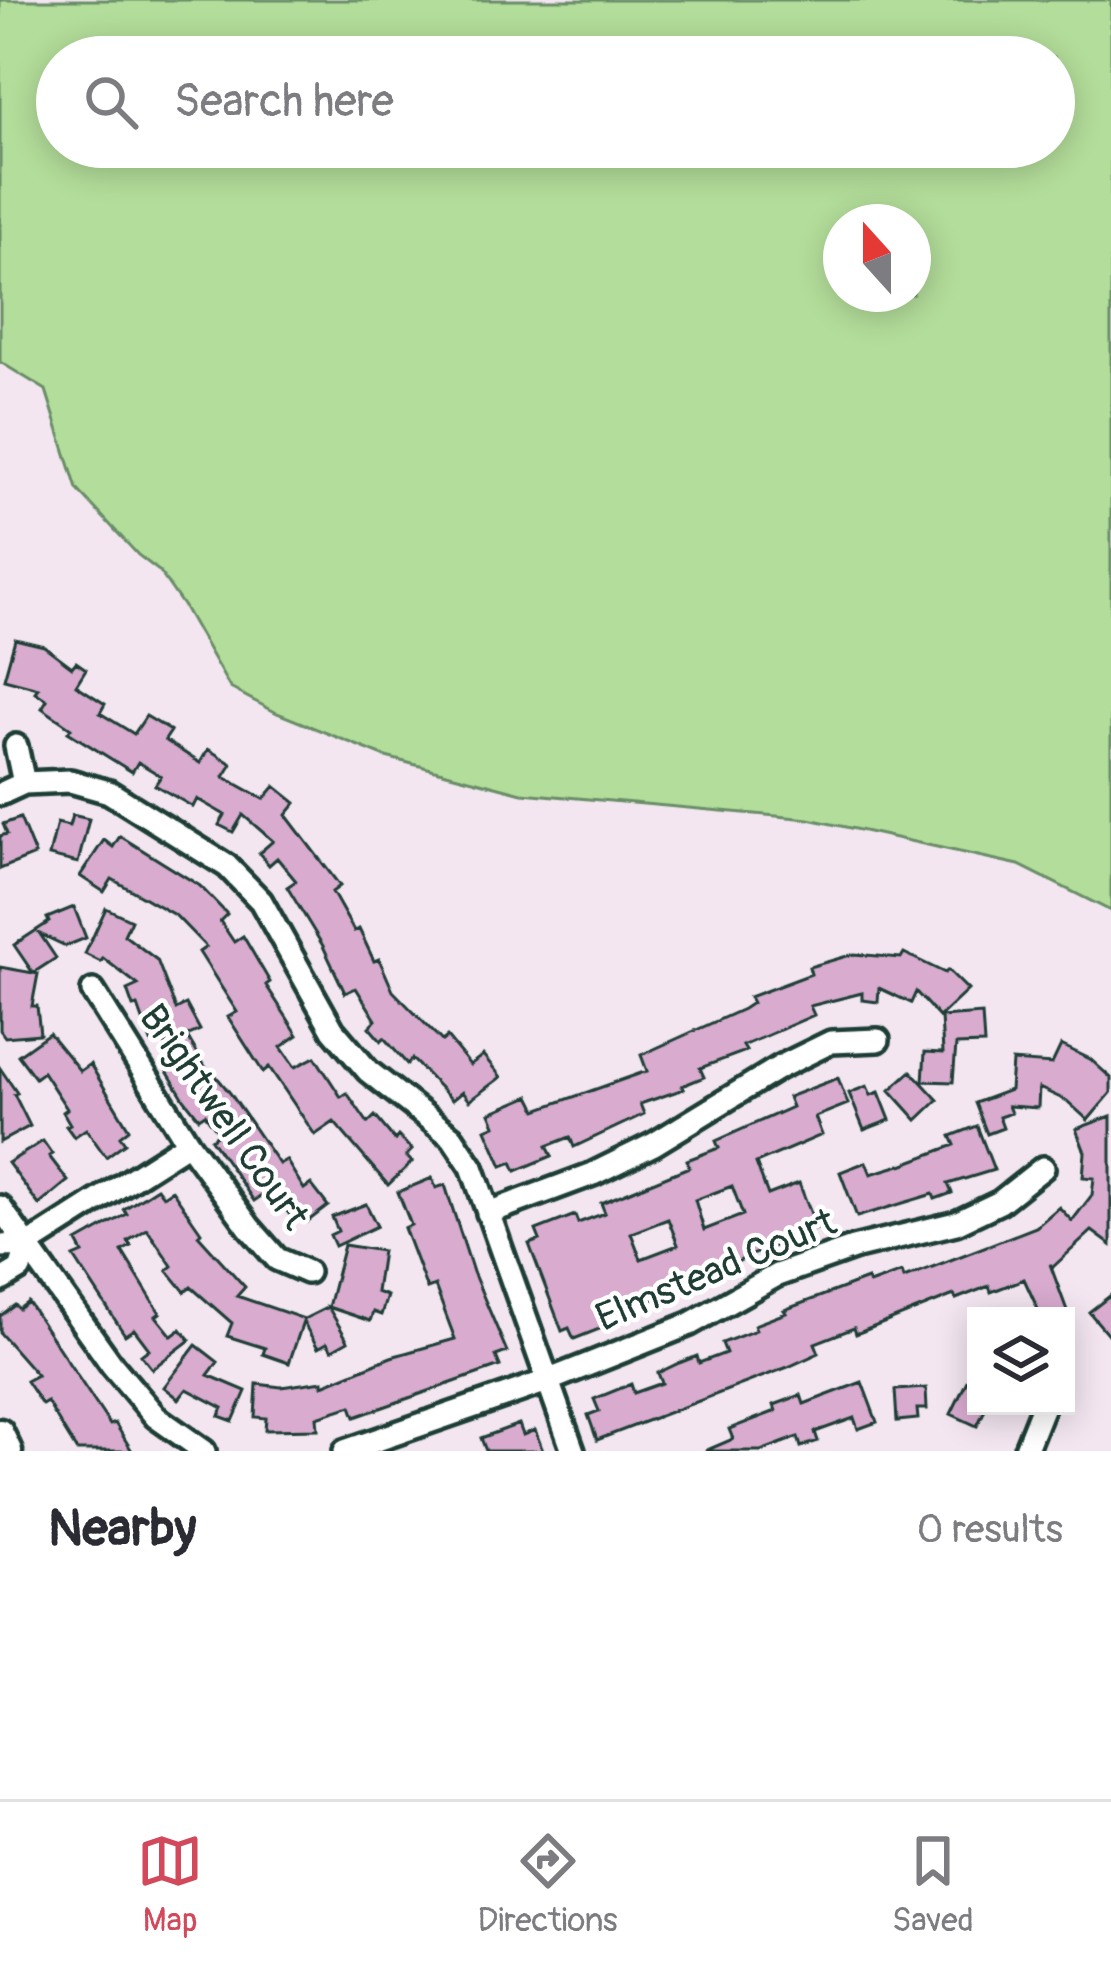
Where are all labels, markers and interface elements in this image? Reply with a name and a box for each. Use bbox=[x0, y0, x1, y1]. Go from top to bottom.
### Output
search box bbox=[36, 36, 1075, 168]
icon: search bbox=[78, 69, 144, 135]
text: Search here bbox=[174, 74, 394, 130]
north arrow bbox=[823, 204, 931, 312]
street label: Brightwell Court bbox=[128, 995, 320, 1239]
street label: Elmstead Court bbox=[589, 1197, 844, 1343]
map controls bbox=[967, 1307, 1075, 1415]
button: layers bbox=[967, 1307, 1075, 1415]
text: Nearby bbox=[48, 1497, 196, 1561]
text: 0 results bbox=[917, 1505, 1063, 1554]
tab: Map bbox=[137, 1828, 203, 1941]
tab: Directions bbox=[478, 1828, 618, 1941]
tab: Saved bbox=[892, 1828, 974, 1941]

